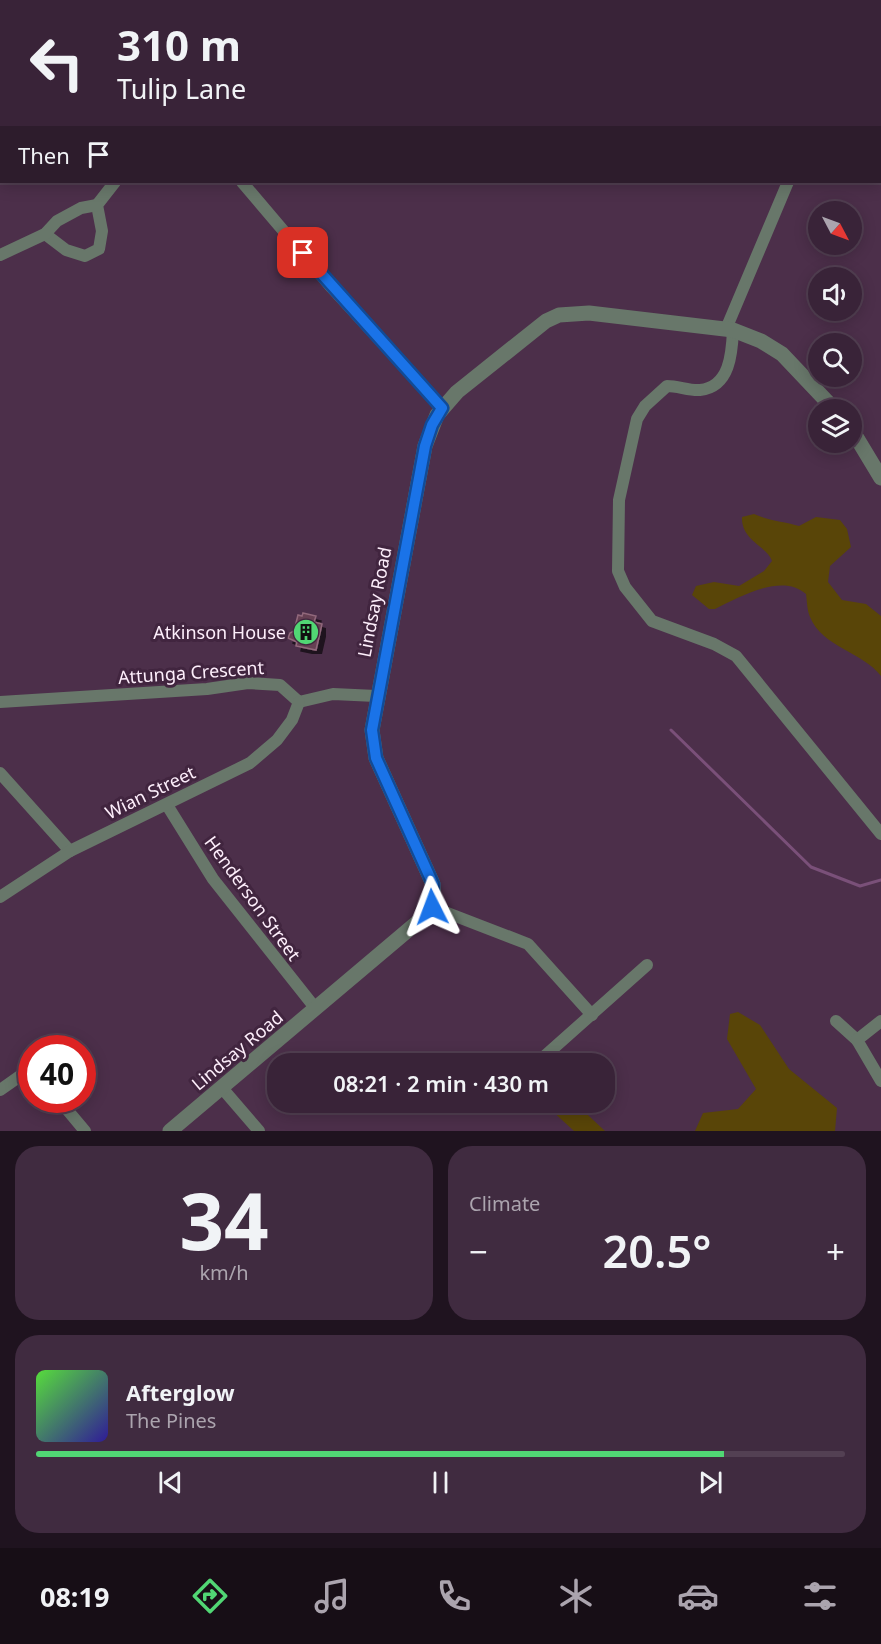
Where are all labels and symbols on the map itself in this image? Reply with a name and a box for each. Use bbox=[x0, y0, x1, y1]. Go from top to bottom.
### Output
north arrow bbox=[808, 201, 862, 255]
pin bbox=[277, 227, 328, 278]
street label: Lindsay Road bbox=[352, 545, 396, 659]
building icon: Atkinson House bbox=[291, 617, 321, 647]
place label: Atkinson House bbox=[153, 620, 286, 644]
street label: Attunga Crescent bbox=[117, 655, 265, 689]
street label: Wian Street bbox=[101, 760, 200, 824]
street label: Henderson Street bbox=[200, 831, 307, 966]
position arrow bbox=[400, 875, 464, 939]
street label: Lindsay Road bbox=[186, 1005, 288, 1095]
speed limit sign: 40 bbox=[18, 1035, 96, 1113]

